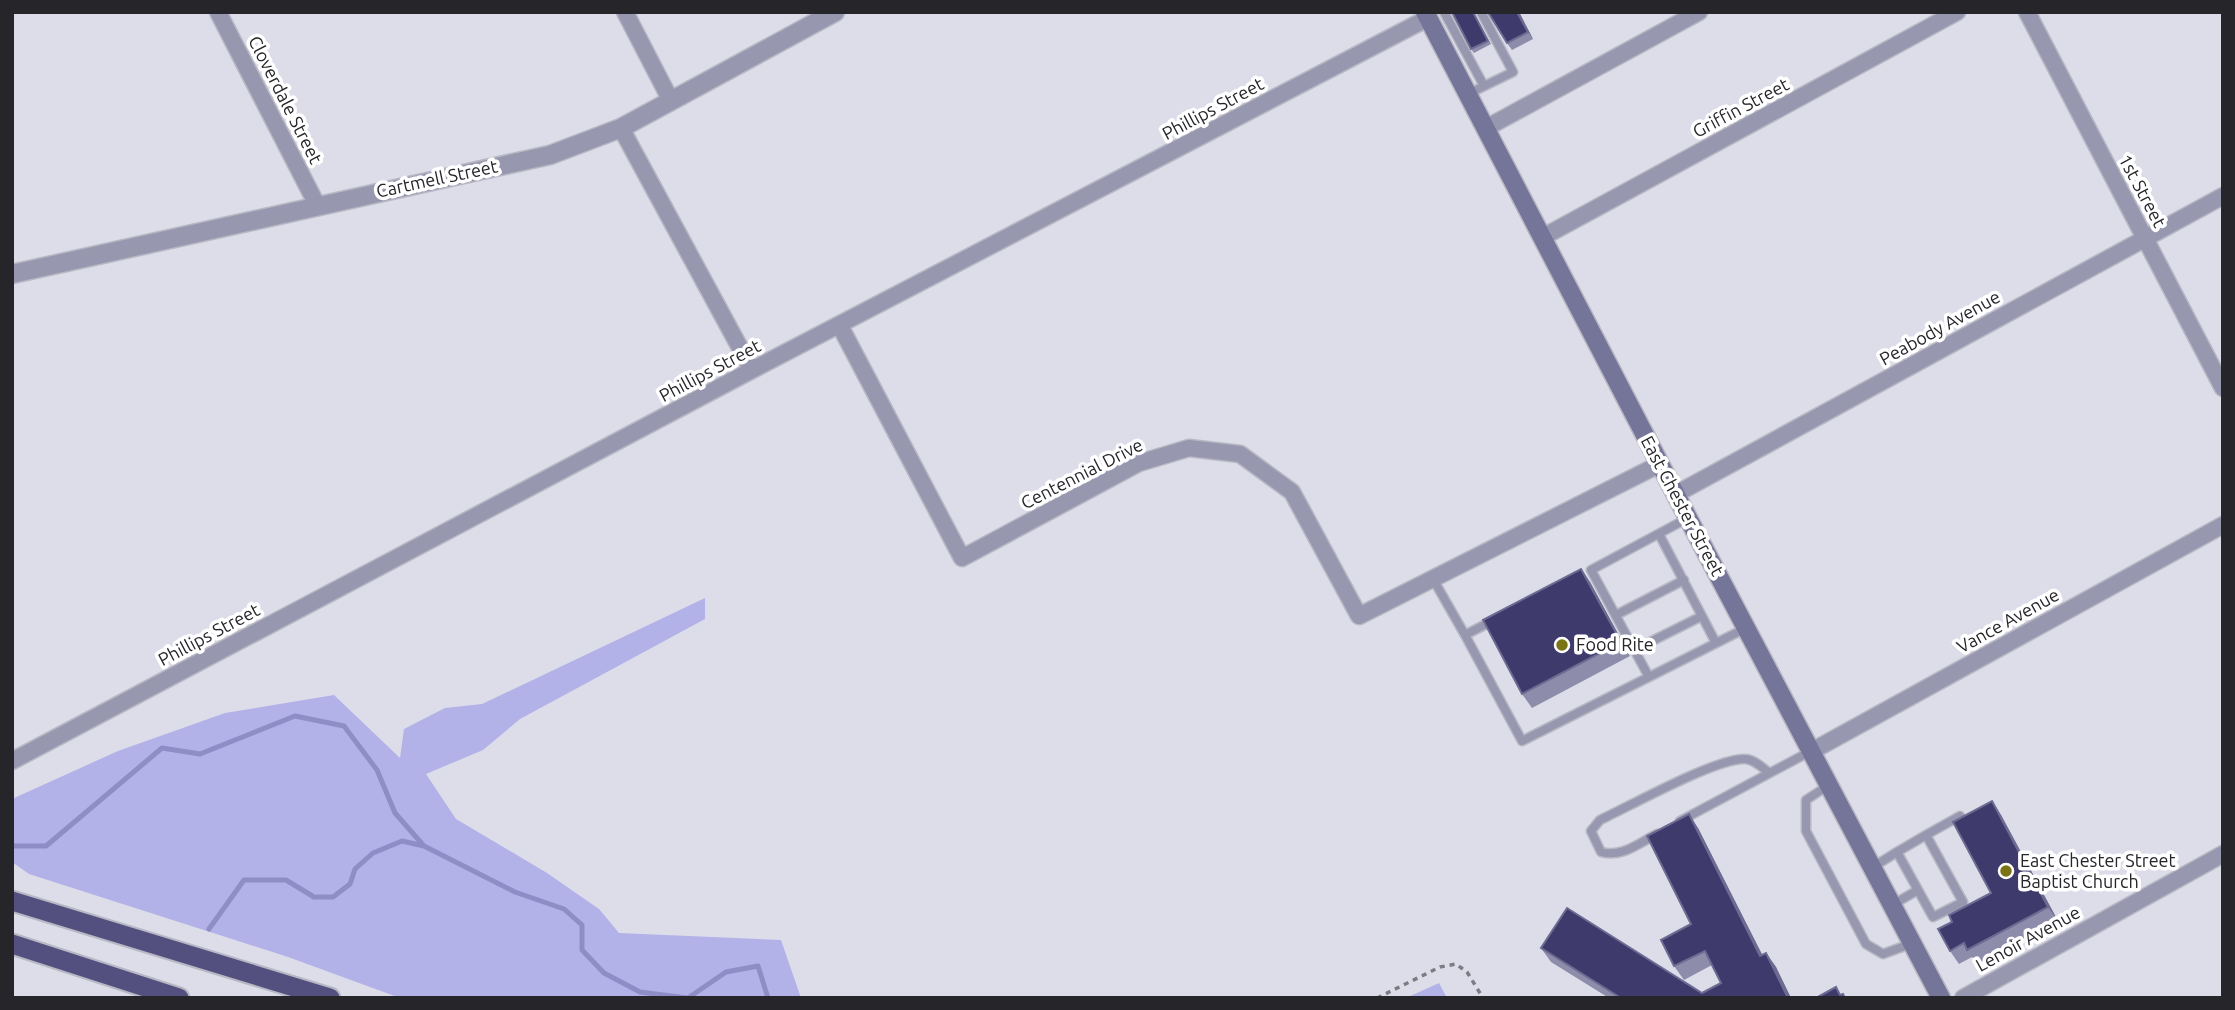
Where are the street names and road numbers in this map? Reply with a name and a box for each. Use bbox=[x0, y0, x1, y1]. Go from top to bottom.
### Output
street label: Cloverdale Street bbox=[245, 32, 327, 167]
street label: Phillips Street bbox=[1158, 73, 1267, 143]
street label: Griffin Street bbox=[1689, 73, 1792, 141]
street label: 1st Street bbox=[2115, 151, 2170, 230]
street label: Cartmell Street bbox=[374, 155, 499, 201]
street label: Peabody Avenue bbox=[1876, 286, 2003, 369]
street label: Phillips Street bbox=[655, 335, 764, 405]
street label: East Chester Street bbox=[1638, 432, 1728, 579]
street label: Centennial Drive bbox=[1017, 434, 1146, 512]
street label: Vance Avenue bbox=[1953, 584, 2062, 656]
street label: Phillips Street bbox=[154, 599, 263, 669]
street label: Lenoir Avenue bbox=[1972, 901, 2083, 975]

